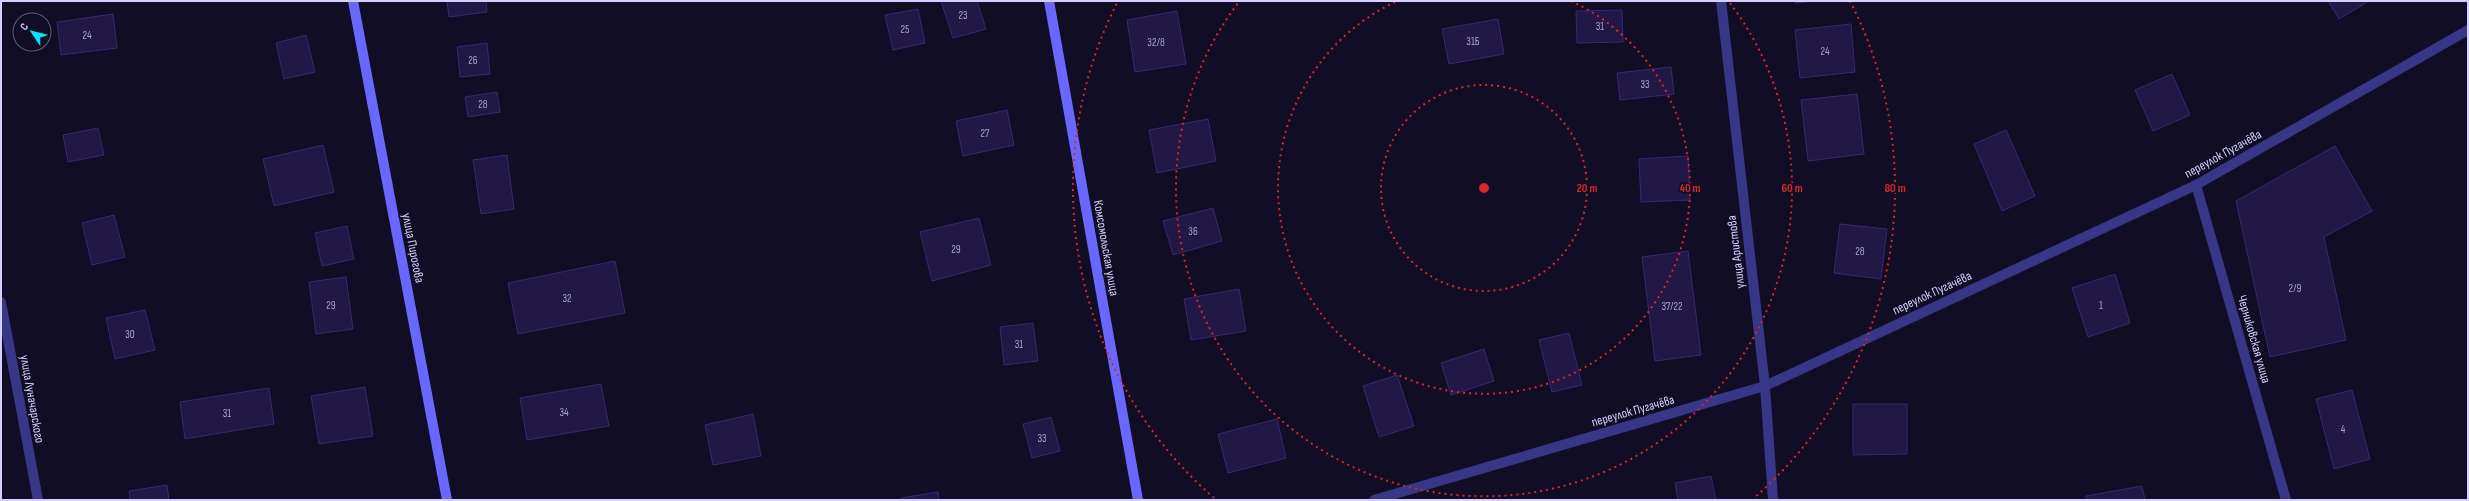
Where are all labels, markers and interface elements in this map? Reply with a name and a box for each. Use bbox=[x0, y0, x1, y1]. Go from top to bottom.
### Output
house number: 23 bbox=[958, 9, 968, 22]
north arrow bbox=[12, 12, 52, 52]
text: С bbox=[17, 20, 31, 33]
house number: 31 bbox=[1596, 20, 1604, 33]
house number: 25 bbox=[901, 23, 909, 36]
house number: 24 bbox=[82, 29, 92, 42]
house number: 31Б bbox=[1466, 35, 1480, 48]
house number: 32/8 bbox=[1147, 36, 1165, 49]
house number: 24 bbox=[1820, 45, 1830, 58]
house number: 26 bbox=[468, 54, 478, 67]
house number: 33 bbox=[1640, 78, 1650, 91]
house number: 28 bbox=[478, 98, 488, 111]
street label: переулок Пугачёва bbox=[2182, 126, 2264, 182]
house number: 27 bbox=[981, 127, 990, 140]
centre of rings bbox=[1477, 181, 1491, 195]
text: 20 m bbox=[1577, 181, 1597, 196]
text: 40 m bbox=[1679, 181, 1701, 196]
text: 60 m bbox=[1781, 181, 1803, 196]
text: 80 m bbox=[1884, 181, 1906, 196]
street label: Комсомольская улица bbox=[1090, 199, 1122, 297]
street label: улица Пирогова bbox=[398, 212, 428, 284]
street label: улица Аристова bbox=[1724, 215, 1748, 289]
house number: 36 bbox=[1188, 225, 1198, 238]
house number: 29 bbox=[951, 243, 961, 256]
house number: 28 bbox=[1855, 245, 1865, 258]
street label: переулок Пугачёва bbox=[1890, 268, 1974, 318]
house number: 2/9 bbox=[2289, 282, 2302, 295]
house number: 32 bbox=[562, 292, 572, 305]
street label: Черниковская улица bbox=[2234, 293, 2274, 385]
house number: 29 bbox=[326, 299, 336, 312]
house number: 1 bbox=[2099, 299, 2103, 312]
house number: 37/22 bbox=[1661, 300, 1683, 313]
house number: 30 bbox=[125, 328, 135, 341]
house number: 31 bbox=[1015, 338, 1023, 351]
street label: улица Луначарского bbox=[16, 354, 48, 444]
street label: переулок Пугачёва bbox=[1590, 392, 1676, 430]
house number: 34 bbox=[559, 406, 569, 419]
house number: 31 bbox=[223, 407, 231, 420]
house number: 4 bbox=[2341, 423, 2346, 436]
house number: 33 bbox=[1037, 432, 1047, 445]

